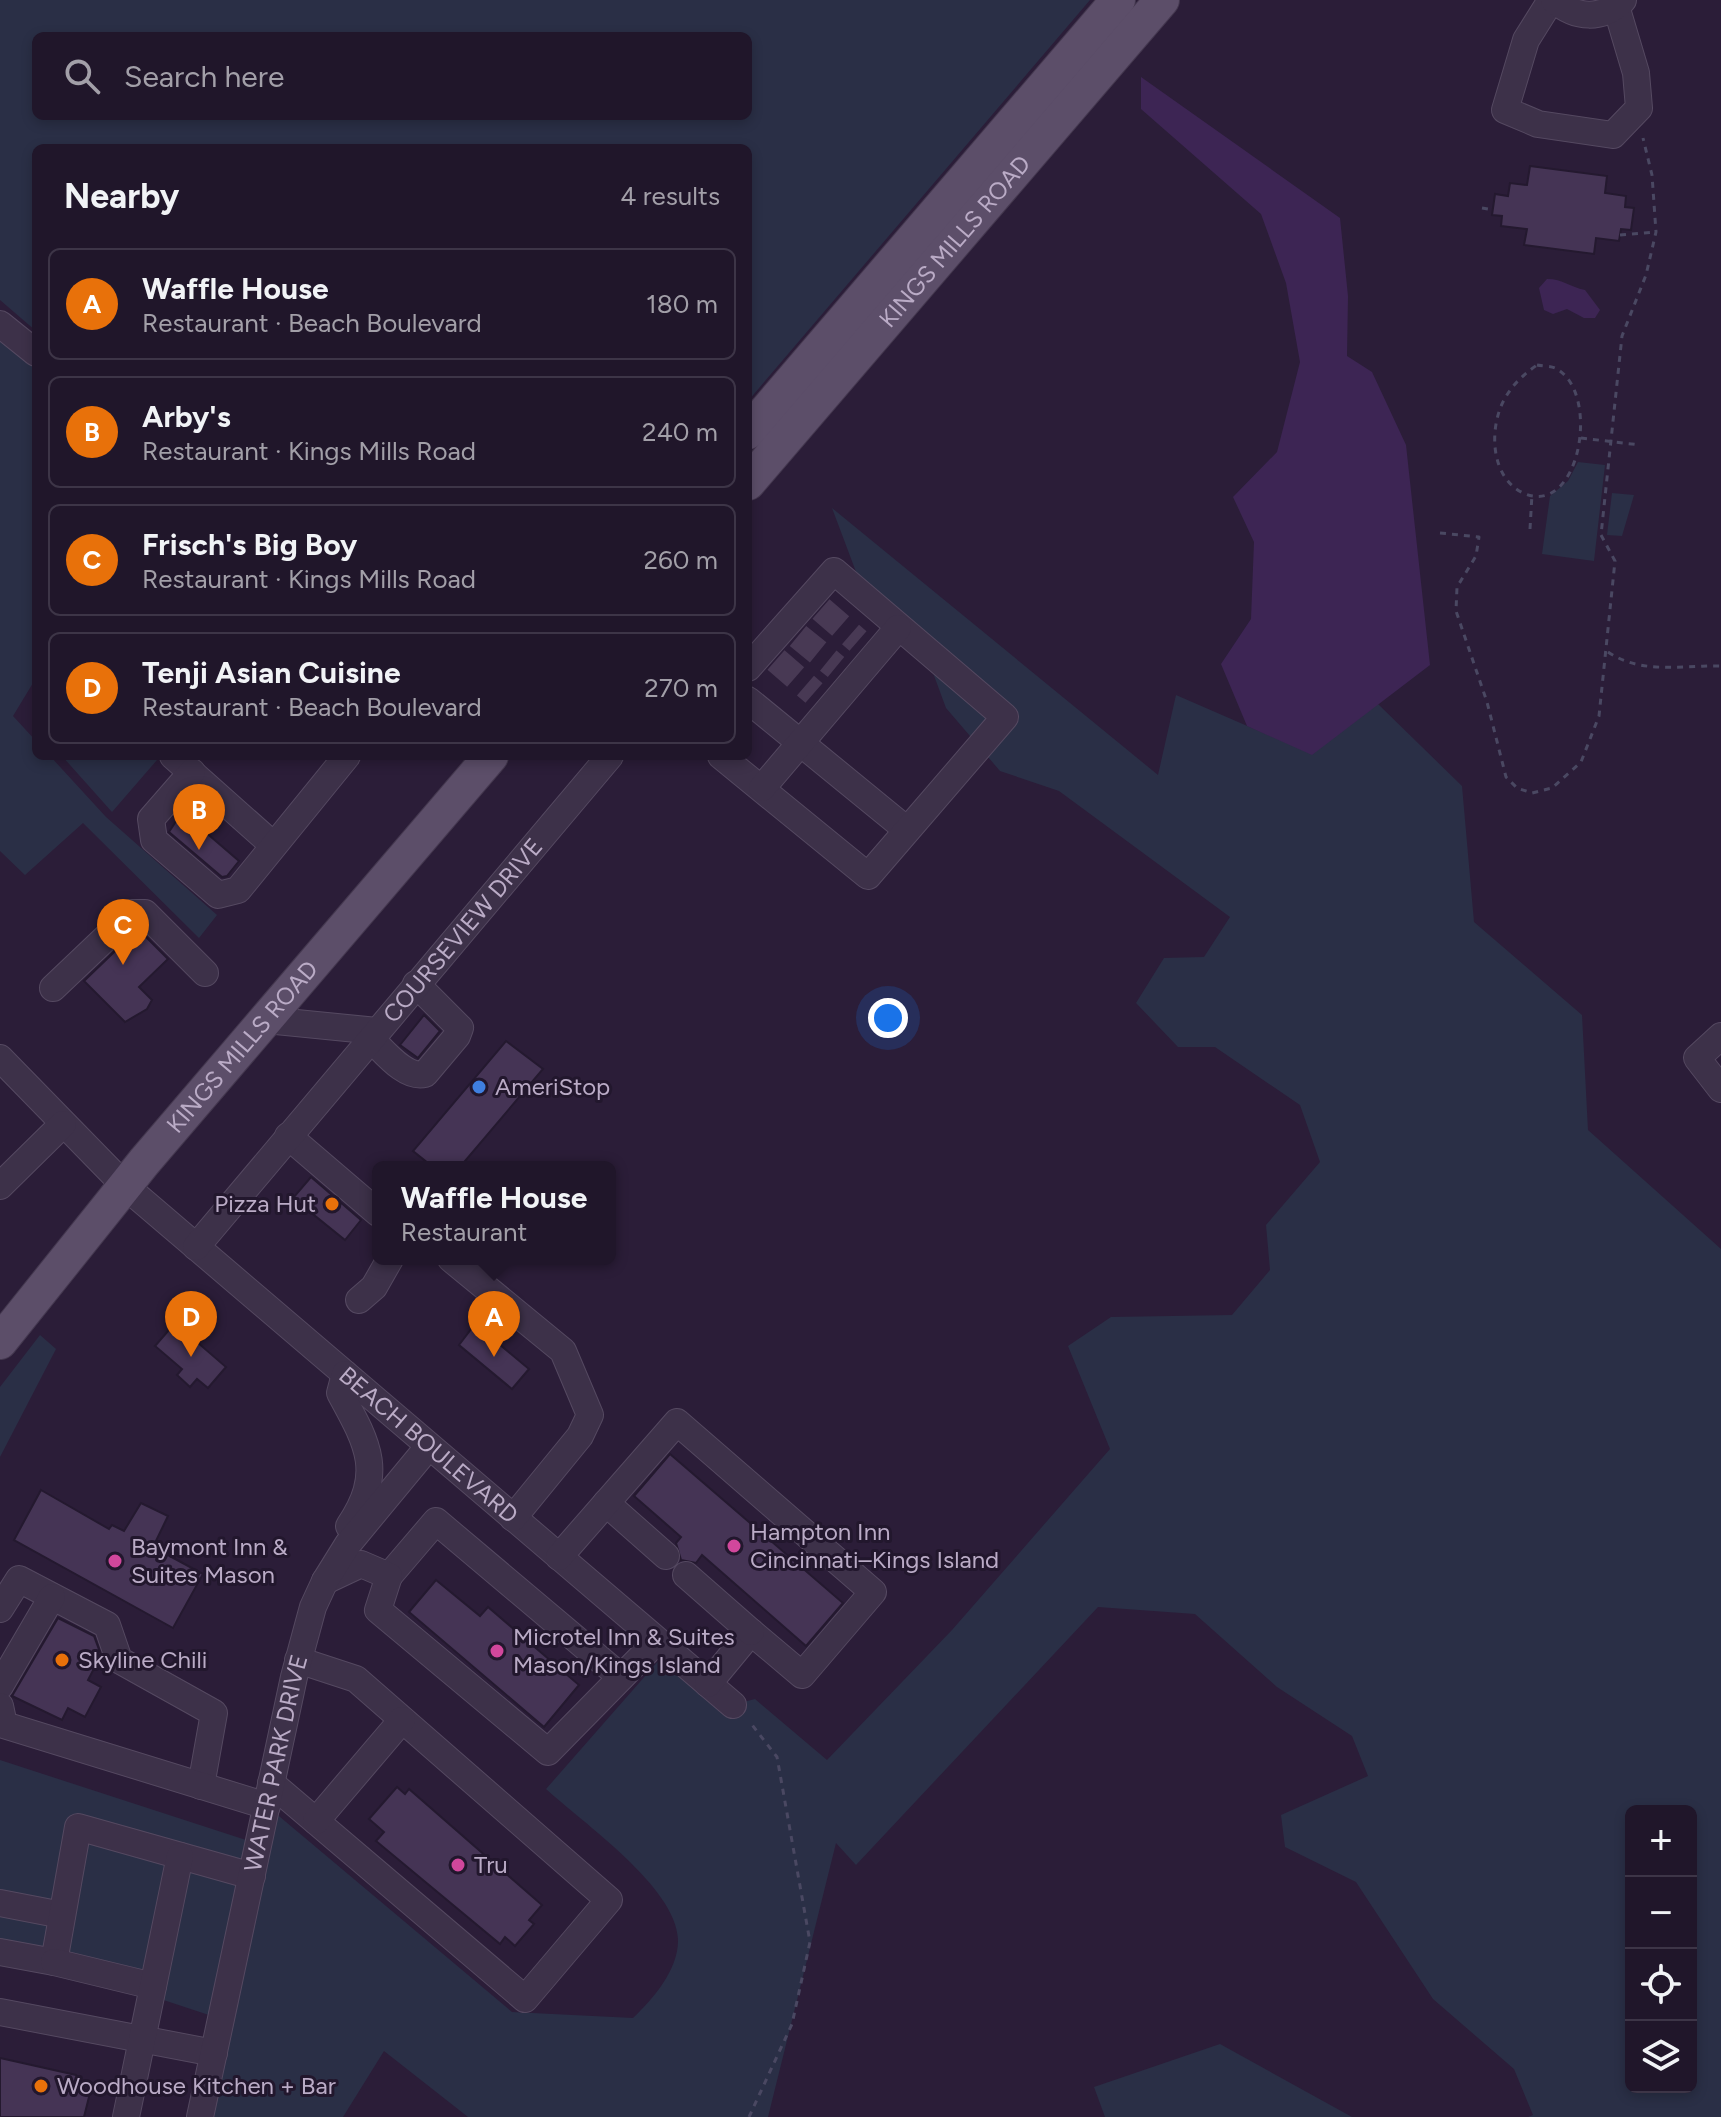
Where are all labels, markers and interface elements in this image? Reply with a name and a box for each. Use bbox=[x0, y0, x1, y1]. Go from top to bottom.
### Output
search box bbox=[32, 32, 752, 120]
icon: search bbox=[60, 54, 104, 98]
text: Search here bbox=[124, 58, 284, 95]
street label: KINGS MILLS ROAD bbox=[873, 149, 1036, 333]
text: Nearby bbox=[64, 176, 179, 217]
text: 4 results bbox=[620, 180, 720, 212]
text: Waffle House bbox=[142, 270, 329, 307]
text: A bbox=[83, 288, 101, 320]
text: 180 m bbox=[646, 288, 718, 320]
text: Restaurant · Beach Boulevard bbox=[142, 307, 482, 339]
text: Arby's bbox=[142, 398, 231, 435]
text: B bbox=[84, 416, 100, 448]
text: 240 m bbox=[642, 416, 718, 448]
text: Restaurant · Kings Mills Road bbox=[142, 435, 476, 467]
text: Frisch's Big Boy bbox=[142, 526, 357, 563]
text: C bbox=[83, 544, 101, 576]
text: 260 m bbox=[644, 544, 718, 576]
text: Restaurant · Kings Mills Road bbox=[142, 563, 476, 595]
text: Tenji Asian Cuisine bbox=[142, 654, 401, 691]
text: D bbox=[83, 672, 101, 704]
text: 270 m bbox=[644, 672, 718, 704]
text: Restaurant · Beach Boulevard bbox=[142, 691, 482, 723]
pin: B bbox=[173, 784, 225, 850]
street label: COURSEVIEW DRIVE bbox=[377, 832, 548, 1028]
pin: C bbox=[97, 899, 149, 965]
street label: KINGS MILLS ROAD bbox=[160, 954, 324, 1139]
your location bbox=[868, 998, 908, 1038]
place label: AmeriStop bbox=[495, 1072, 610, 1101]
marker: AmeriStop bbox=[470, 1078, 488, 1096]
popup bbox=[372, 1161, 616, 1265]
text: Waffle House bbox=[401, 1179, 587, 1216]
place label: Pizza Hut bbox=[214, 1189, 316, 1218]
marker: Pizza Hut bbox=[323, 1195, 341, 1213]
text: Restaurant bbox=[401, 1216, 527, 1248]
pin: D bbox=[165, 1291, 217, 1357]
pin: A bbox=[468, 1291, 520, 1357]
street label: BEACH BOULEVARD bbox=[333, 1360, 524, 1529]
place label: Hampton Inn Cincinnati–Kings Island bbox=[750, 1517, 999, 1574]
place label: Baymont Inn & Suites Mason bbox=[131, 1532, 288, 1589]
marker: Hampton Inn Cincinnati–Kings Island bbox=[725, 1537, 743, 1555]
marker: Baymont Inn & Suites Mason bbox=[106, 1552, 124, 1570]
place label: Microtel Inn & Suites Mason/Kings Island bbox=[513, 1622, 735, 1679]
marker: Microtel Inn & Suites Mason/Kings Island bbox=[488, 1642, 506, 1660]
place label: Skyline Chili bbox=[78, 1645, 207, 1674]
marker: Skyline Chili bbox=[53, 1651, 71, 1669]
street label: WATER PARK DRIVE bbox=[238, 1651, 313, 1874]
map controls bbox=[1625, 1805, 1697, 2093]
button: + bbox=[1625, 1805, 1697, 1877]
place label: Tru bbox=[474, 1850, 508, 1879]
marker: Tru bbox=[449, 1856, 467, 1874]
button: − bbox=[1625, 1877, 1697, 1949]
button: locate bbox=[1625, 1949, 1697, 2021]
button: layers bbox=[1625, 2021, 1697, 2093]
place label: Woodhouse Kitchen + Bar bbox=[57, 2071, 336, 2100]
marker: Woodhouse Kitchen + Bar bbox=[32, 2077, 50, 2095]

